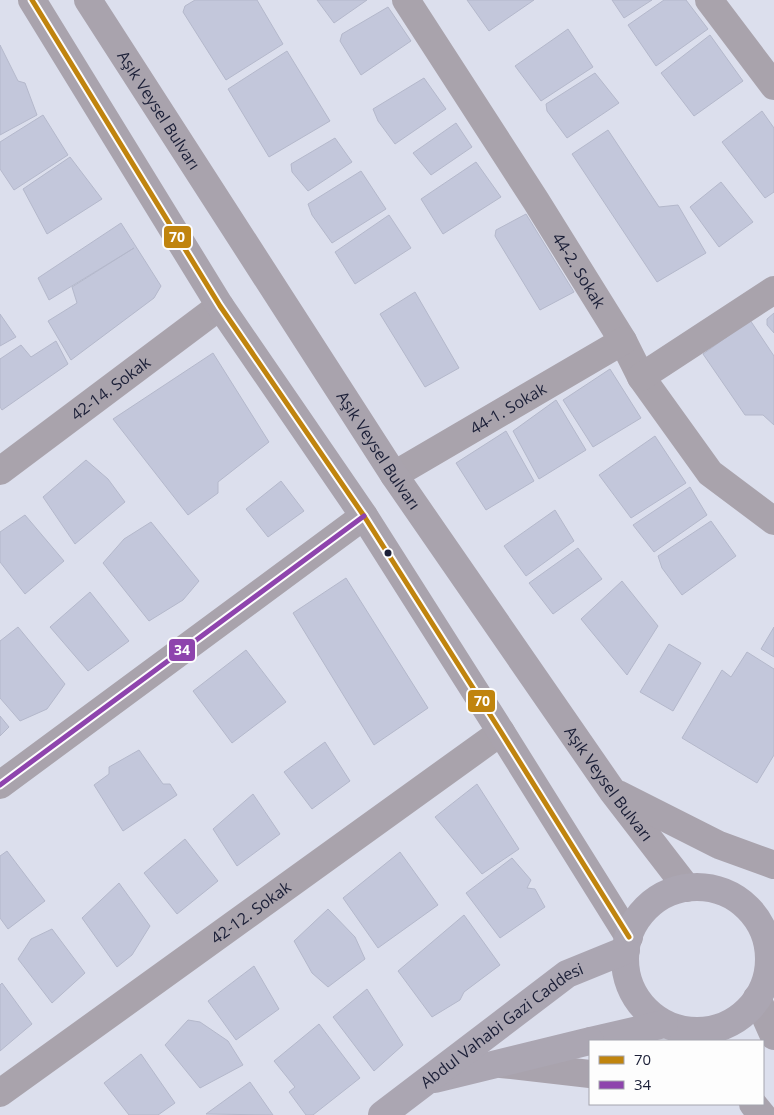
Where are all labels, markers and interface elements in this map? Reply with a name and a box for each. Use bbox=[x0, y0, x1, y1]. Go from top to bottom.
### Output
street label: Aşık Veysel Bulvarı bbox=[112, 46, 205, 174]
line badge: 70 bbox=[163, 225, 192, 249]
text: 70 bbox=[169, 227, 185, 246]
street label: 44-2. Sokak bbox=[547, 228, 611, 313]
street label: 42-14. Sokak bbox=[66, 351, 155, 425]
street label: 44-1. Sokak bbox=[466, 377, 551, 439]
street label: Aşık Veysel Bulvarı bbox=[332, 387, 426, 514]
unlabelled marker bbox=[383, 548, 393, 558]
line badge: 34 bbox=[168, 638, 196, 662]
text: 34 bbox=[174, 640, 190, 659]
line badge: 70 bbox=[467, 689, 496, 713]
text: 70 bbox=[474, 691, 490, 710]
street label: Aşık Veysel Bulvarı bbox=[560, 722, 658, 846]
street label: 42-12. Sokak bbox=[206, 876, 296, 949]
street label: Abdul Vahabi Gazi Caddesi bbox=[416, 958, 586, 1093]
legend bbox=[589, 1040, 764, 1105]
text: 70 bbox=[634, 1049, 651, 1069]
text: 34 bbox=[634, 1074, 652, 1094]

